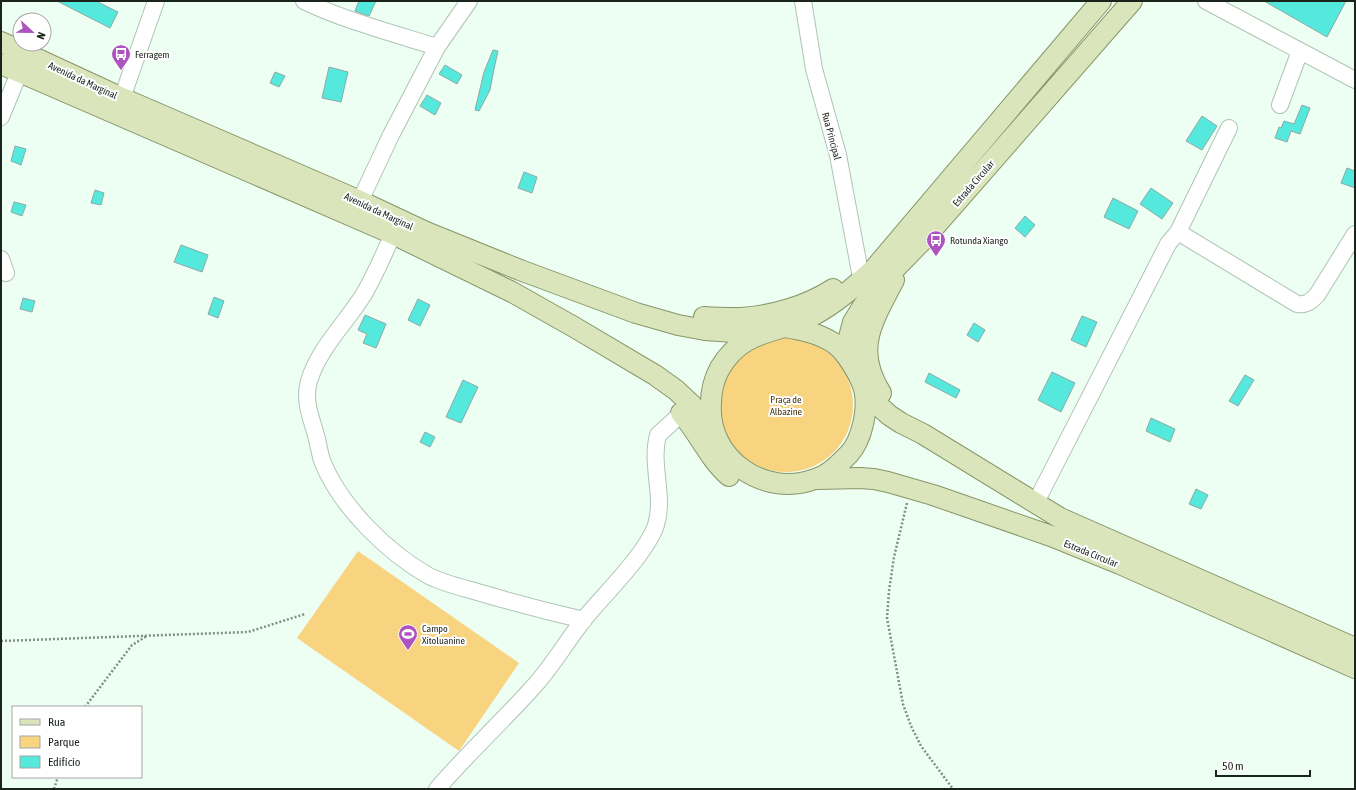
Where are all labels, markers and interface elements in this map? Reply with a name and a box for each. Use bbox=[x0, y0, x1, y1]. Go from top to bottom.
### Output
north arrow bbox=[12, 12, 52, 52]
text: N bbox=[34, 30, 48, 41]
bus stop icon: Ferragem bbox=[110, 43, 132, 71]
place label: Ferragem bbox=[135, 49, 170, 60]
street label: Avenida da Marginal bbox=[47, 60, 119, 101]
street label: Rua Principal bbox=[820, 111, 843, 162]
street label: Estrada Circular bbox=[950, 157, 997, 209]
street label: Avenida da Marginal bbox=[343, 191, 415, 232]
bus stop icon: Rotunda Xiango bbox=[925, 229, 947, 257]
place label: Rotunda Xiango bbox=[950, 235, 1008, 246]
park label: Praça de Albazine bbox=[770, 394, 803, 417]
street label: Estrada Circular bbox=[1062, 538, 1120, 570]
sports icon: Campo Xitoluanine bbox=[397, 623, 419, 651]
place label: Campo Xitoluanine bbox=[422, 623, 465, 646]
legend bbox=[12, 706, 142, 778]
text: Rua bbox=[48, 715, 65, 729]
text: Parque bbox=[48, 735, 80, 749]
scale bar bbox=[1216, 752, 1310, 778]
text: Edifício bbox=[48, 755, 81, 769]
text: 50 m bbox=[1222, 759, 1244, 773]

